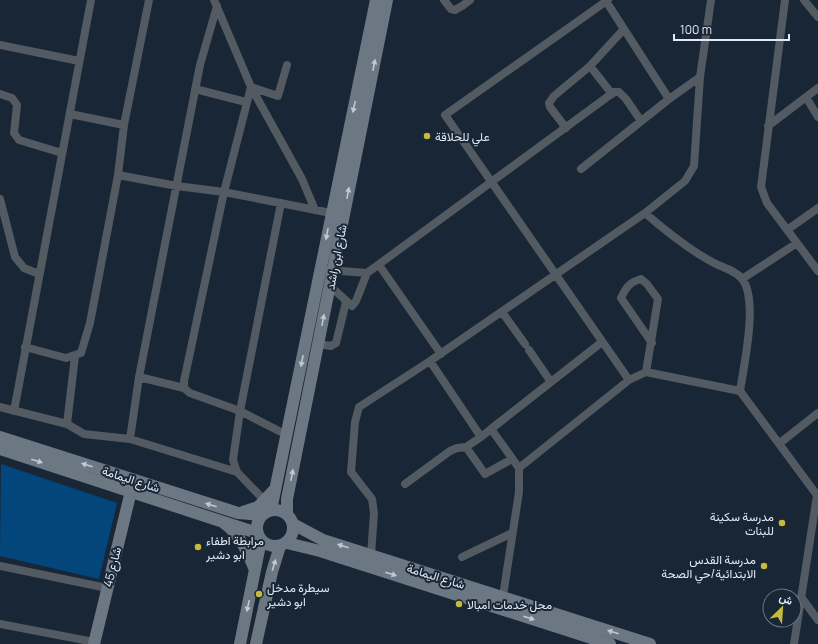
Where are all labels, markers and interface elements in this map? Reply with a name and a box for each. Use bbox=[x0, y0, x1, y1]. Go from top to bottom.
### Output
scale bar bbox=[674, 16, 789, 42]
text: 100 m bbox=[680, 21, 712, 38]
one-way arrow bbox=[371, 59, 377, 72]
one-way arrow bbox=[350, 101, 356, 113]
place label: علي للحلاقة bbox=[435, 128, 490, 147]
marker: علي للحلاقة bbox=[422, 131, 432, 141]
one-way arrow bbox=[346, 187, 352, 199]
street label: شارع ابن راشد bbox=[321, 223, 352, 291]
one-way arrow bbox=[324, 228, 330, 240]
one-way arrow bbox=[320, 314, 326, 327]
one-way arrow bbox=[298, 355, 304, 368]
one-way arrow bbox=[31, 458, 43, 464]
one-way arrow bbox=[81, 462, 93, 468]
street label: شارع اليمامة bbox=[100, 462, 162, 497]
one-way arrow bbox=[290, 469, 296, 482]
one-way arrow bbox=[204, 501, 216, 507]
place label: مدرسة سكينة للبنات bbox=[710, 508, 774, 539]
marker: مدرسة سكينة للبنات bbox=[777, 518, 787, 528]
place label: مرابطة اطفاء ابو دشير bbox=[205, 532, 264, 563]
marker: مرابطة اطفاء ابو دشير bbox=[193, 542, 203, 552]
one-way arrow bbox=[336, 543, 348, 549]
street label: شارع 45 bbox=[99, 545, 126, 589]
place label: مدرسة القدس الابتدائية/حي الصحة bbox=[661, 551, 756, 584]
one-way arrow bbox=[271, 559, 277, 571]
street label: شارع اليمامة bbox=[405, 559, 467, 594]
marker: مدرسة القدس الابتدائية/حي الصحة bbox=[759, 561, 769, 571]
one-way arrow bbox=[386, 571, 398, 577]
place label: سيطرة مدخل ابو دشير bbox=[266, 579, 329, 610]
north arrow bbox=[762, 588, 802, 628]
marker: سيطرة مدخل ابو دشير bbox=[254, 589, 264, 599]
text: ش bbox=[777, 589, 796, 608]
place label: محل خدمات امبالا bbox=[467, 596, 552, 613]
marker: محل خدمات امبالا bbox=[454, 599, 464, 609]
one-way arrow bbox=[245, 600, 251, 612]
one-way arrow bbox=[523, 615, 535, 621]
one-way arrow bbox=[607, 629, 619, 635]

